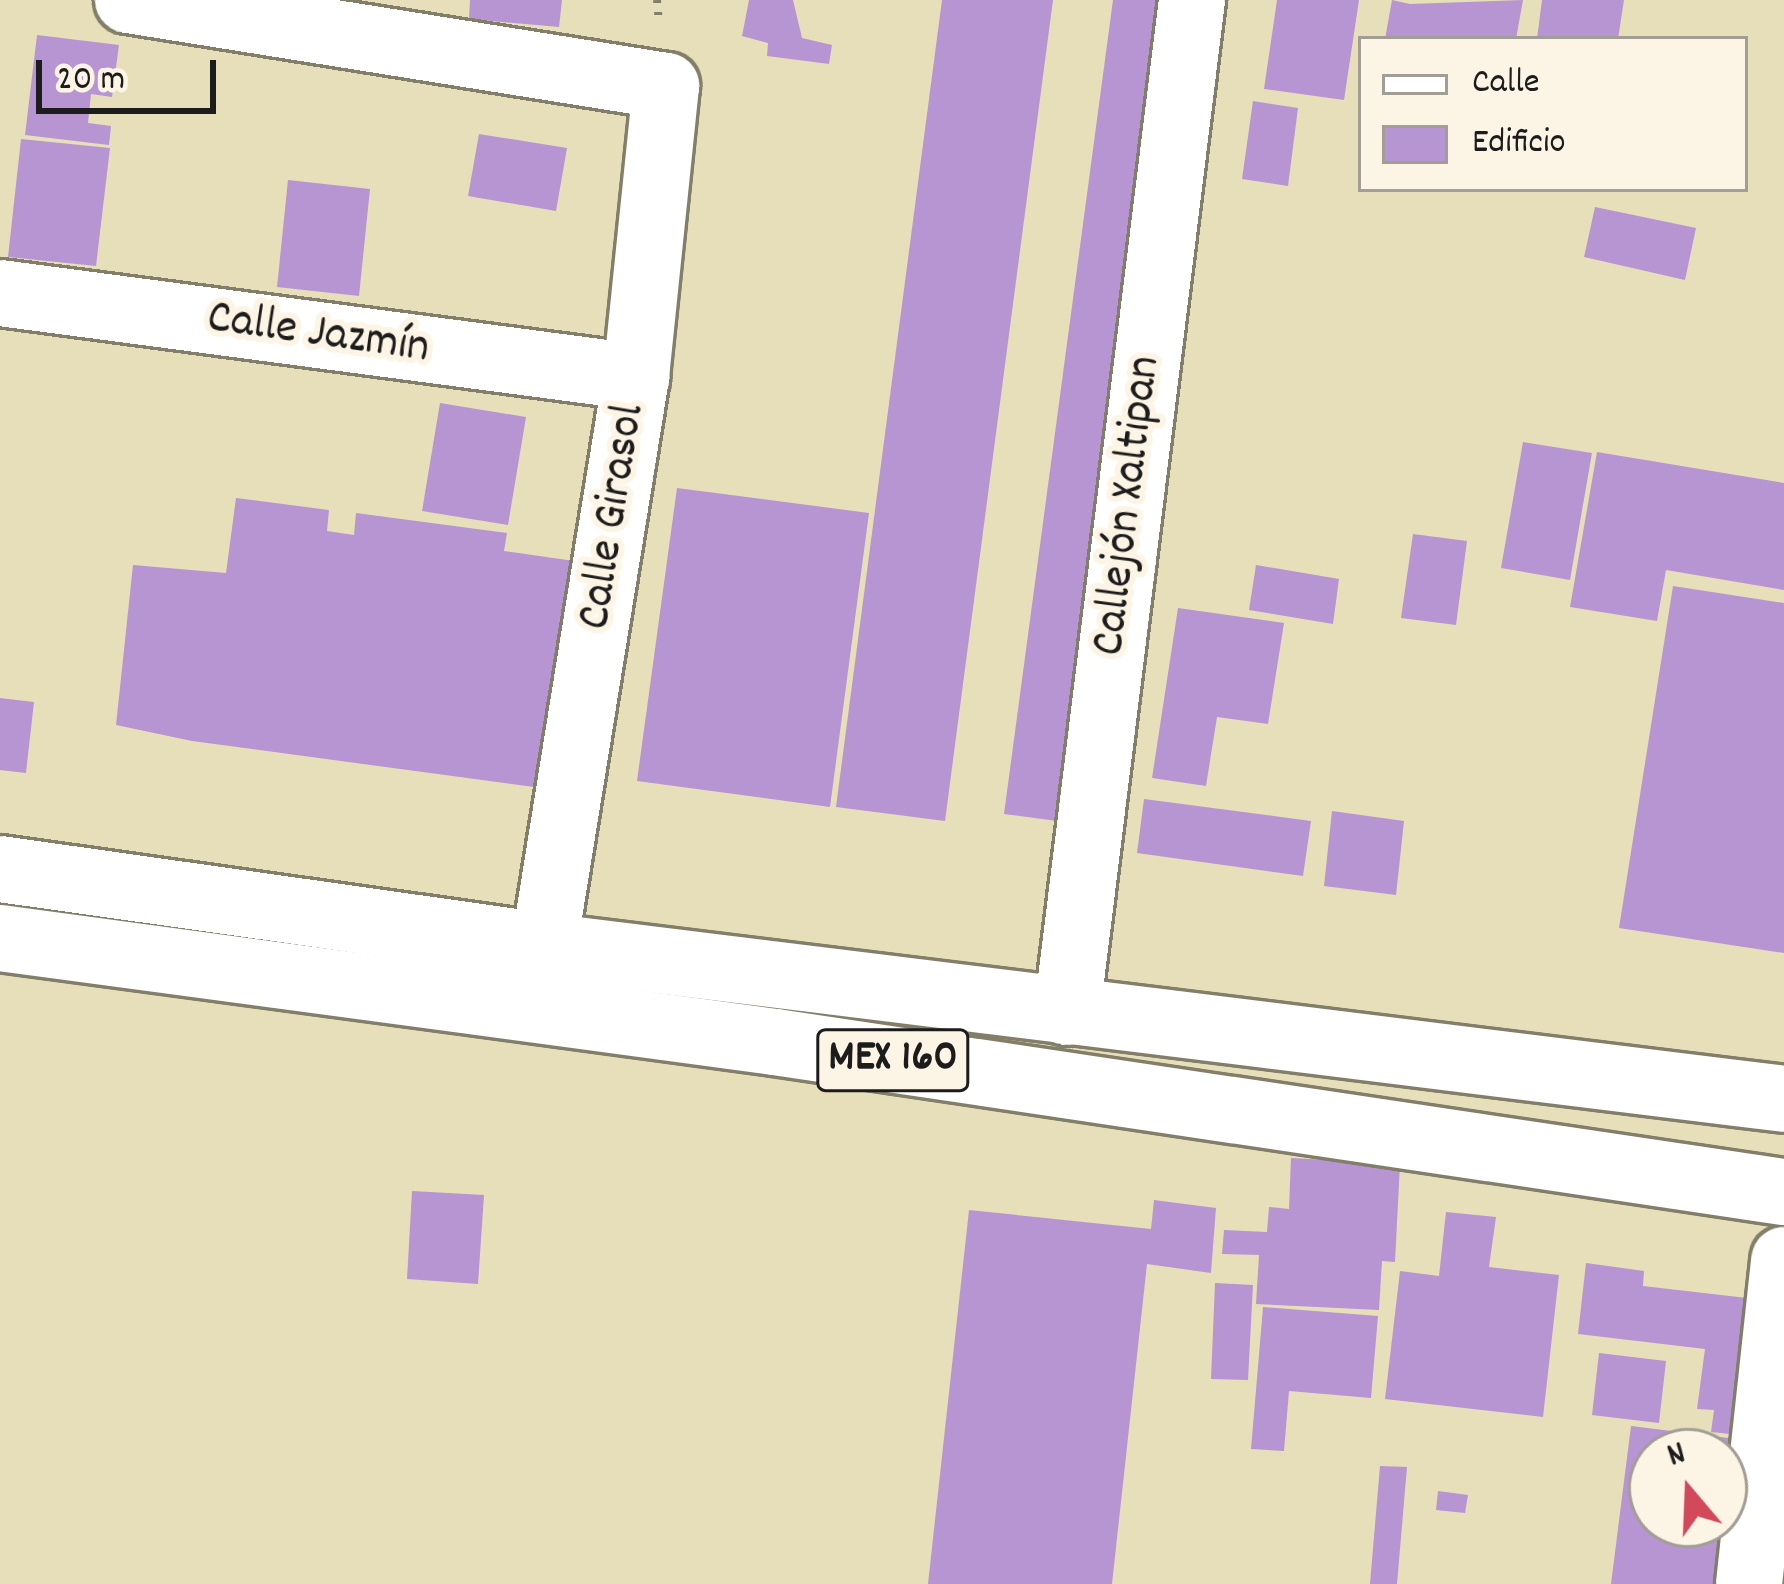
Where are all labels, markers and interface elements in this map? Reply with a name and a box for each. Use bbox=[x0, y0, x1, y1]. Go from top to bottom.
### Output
scale bar bbox=[42, 36, 222, 110]
legend bbox=[1358, 36, 1748, 192]
text: 20 m bbox=[57, 55, 125, 107]
text: Calle bbox=[1472, 58, 1540, 110]
text: Edificio bbox=[1472, 118, 1566, 170]
street label: Calle Jazmín bbox=[203, 291, 433, 379]
street label: Callejón Xaltipan bbox=[1082, 353, 1176, 659]
street label: Calle Girasol bbox=[568, 400, 660, 634]
road number: MEX 160 bbox=[815, 1021, 971, 1099]
north arrow bbox=[1628, 1428, 1748, 1548]
text: N bbox=[1662, 1431, 1692, 1481]

